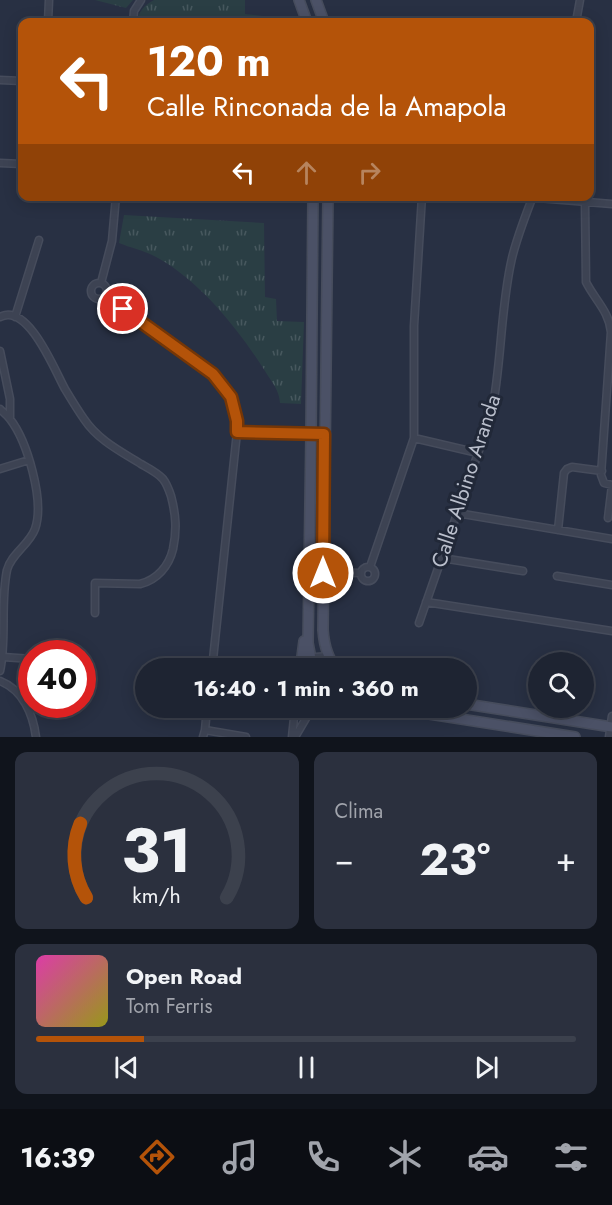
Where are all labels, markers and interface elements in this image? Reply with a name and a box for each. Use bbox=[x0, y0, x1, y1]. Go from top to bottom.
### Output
text: 120 m bbox=[147, 31, 271, 92]
icon: left bbox=[48, 42, 126, 120]
text: Calle Rinconada de la Amapola bbox=[147, 87, 506, 126]
icon: left bbox=[227, 156, 260, 189]
icon: ahead bbox=[290, 156, 323, 189]
icon: right bbox=[353, 156, 386, 189]
pin bbox=[97, 283, 148, 334]
icon: arrive bbox=[106, 292, 139, 325]
street label: Calle Albino Aranda bbox=[424, 391, 508, 571]
position arrow bbox=[291, 541, 355, 605]
speed limit sign: 40 bbox=[18, 640, 96, 718]
map controls bbox=[528, 652, 594, 718]
button: search bbox=[528, 652, 594, 718]
text: 16:40 · 1 min · 360 m bbox=[193, 672, 419, 704]
text: Clima bbox=[335, 797, 383, 826]
text: 31 bbox=[121, 805, 192, 895]
text: 23° bbox=[419, 827, 490, 892]
text: − bbox=[335, 836, 354, 883]
text: + bbox=[556, 836, 576, 883]
text: km/h bbox=[133, 880, 181, 911]
text: Open Road bbox=[126, 960, 242, 992]
text: Tom Ferris bbox=[126, 992, 213, 1021]
icon: previous bbox=[110, 1051, 143, 1084]
icon: pause bbox=[290, 1051, 323, 1084]
icon: next bbox=[470, 1051, 503, 1084]
icon: directions bbox=[136, 1136, 178, 1178]
icon: music bbox=[219, 1136, 261, 1178]
icon: phone bbox=[302, 1136, 344, 1178]
icon: climate bbox=[384, 1136, 426, 1178]
icon: car bbox=[467, 1136, 509, 1178]
icon: filters bbox=[550, 1136, 592, 1178]
text: 16:39 bbox=[20, 1138, 96, 1177]

